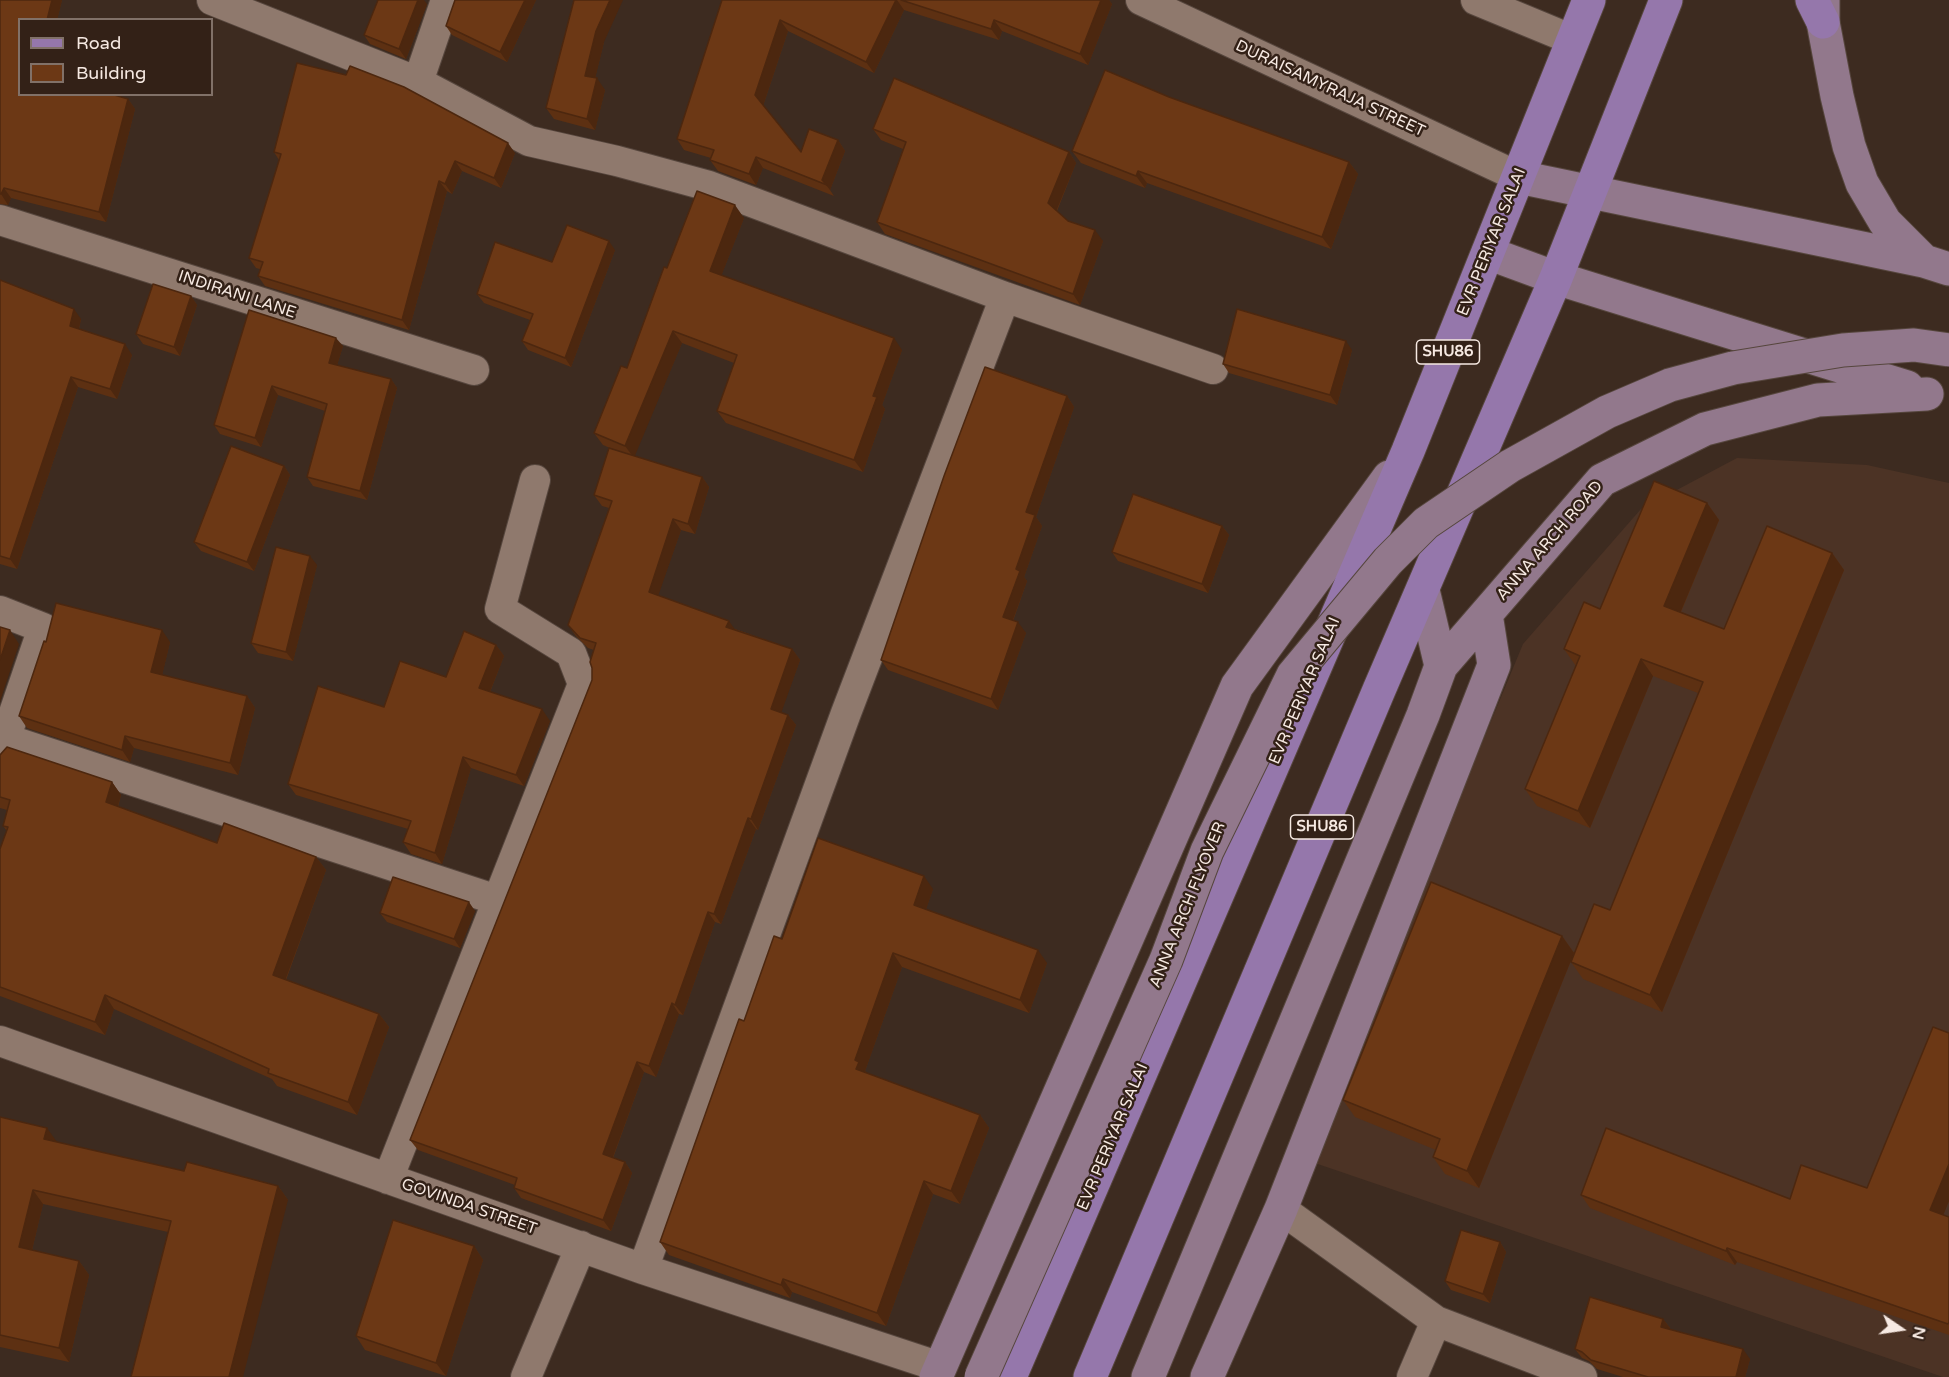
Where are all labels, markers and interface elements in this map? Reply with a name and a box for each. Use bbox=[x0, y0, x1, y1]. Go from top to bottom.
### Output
legend bbox=[18, 18, 213, 96]
text: Road bbox=[76, 32, 121, 54]
street label: DURAISAMYRAJA STREET bbox=[1232, 37, 1428, 141]
text: Building bbox=[76, 62, 146, 84]
street label: EVR PERIYAR SALAI bbox=[1454, 165, 1530, 319]
street label: INDIRANI LANE bbox=[176, 267, 298, 323]
road number: SHU86 bbox=[1416, 340, 1480, 364]
street label: ANNA ARCH ROAD bbox=[1493, 477, 1607, 605]
street label: EVR PERIYAR SALAI bbox=[1265, 615, 1345, 767]
road number: SHU86 bbox=[1290, 815, 1354, 839]
street label: ANNA ARCH FLYOVER bbox=[1146, 819, 1230, 991]
street label: EVR PERIYAR SALAI bbox=[1073, 1061, 1153, 1213]
street label: GOVINDA STREET bbox=[399, 1175, 539, 1239]
north arrow bbox=[1871, 1299, 1931, 1359]
text: N bbox=[1907, 1325, 1930, 1342]

